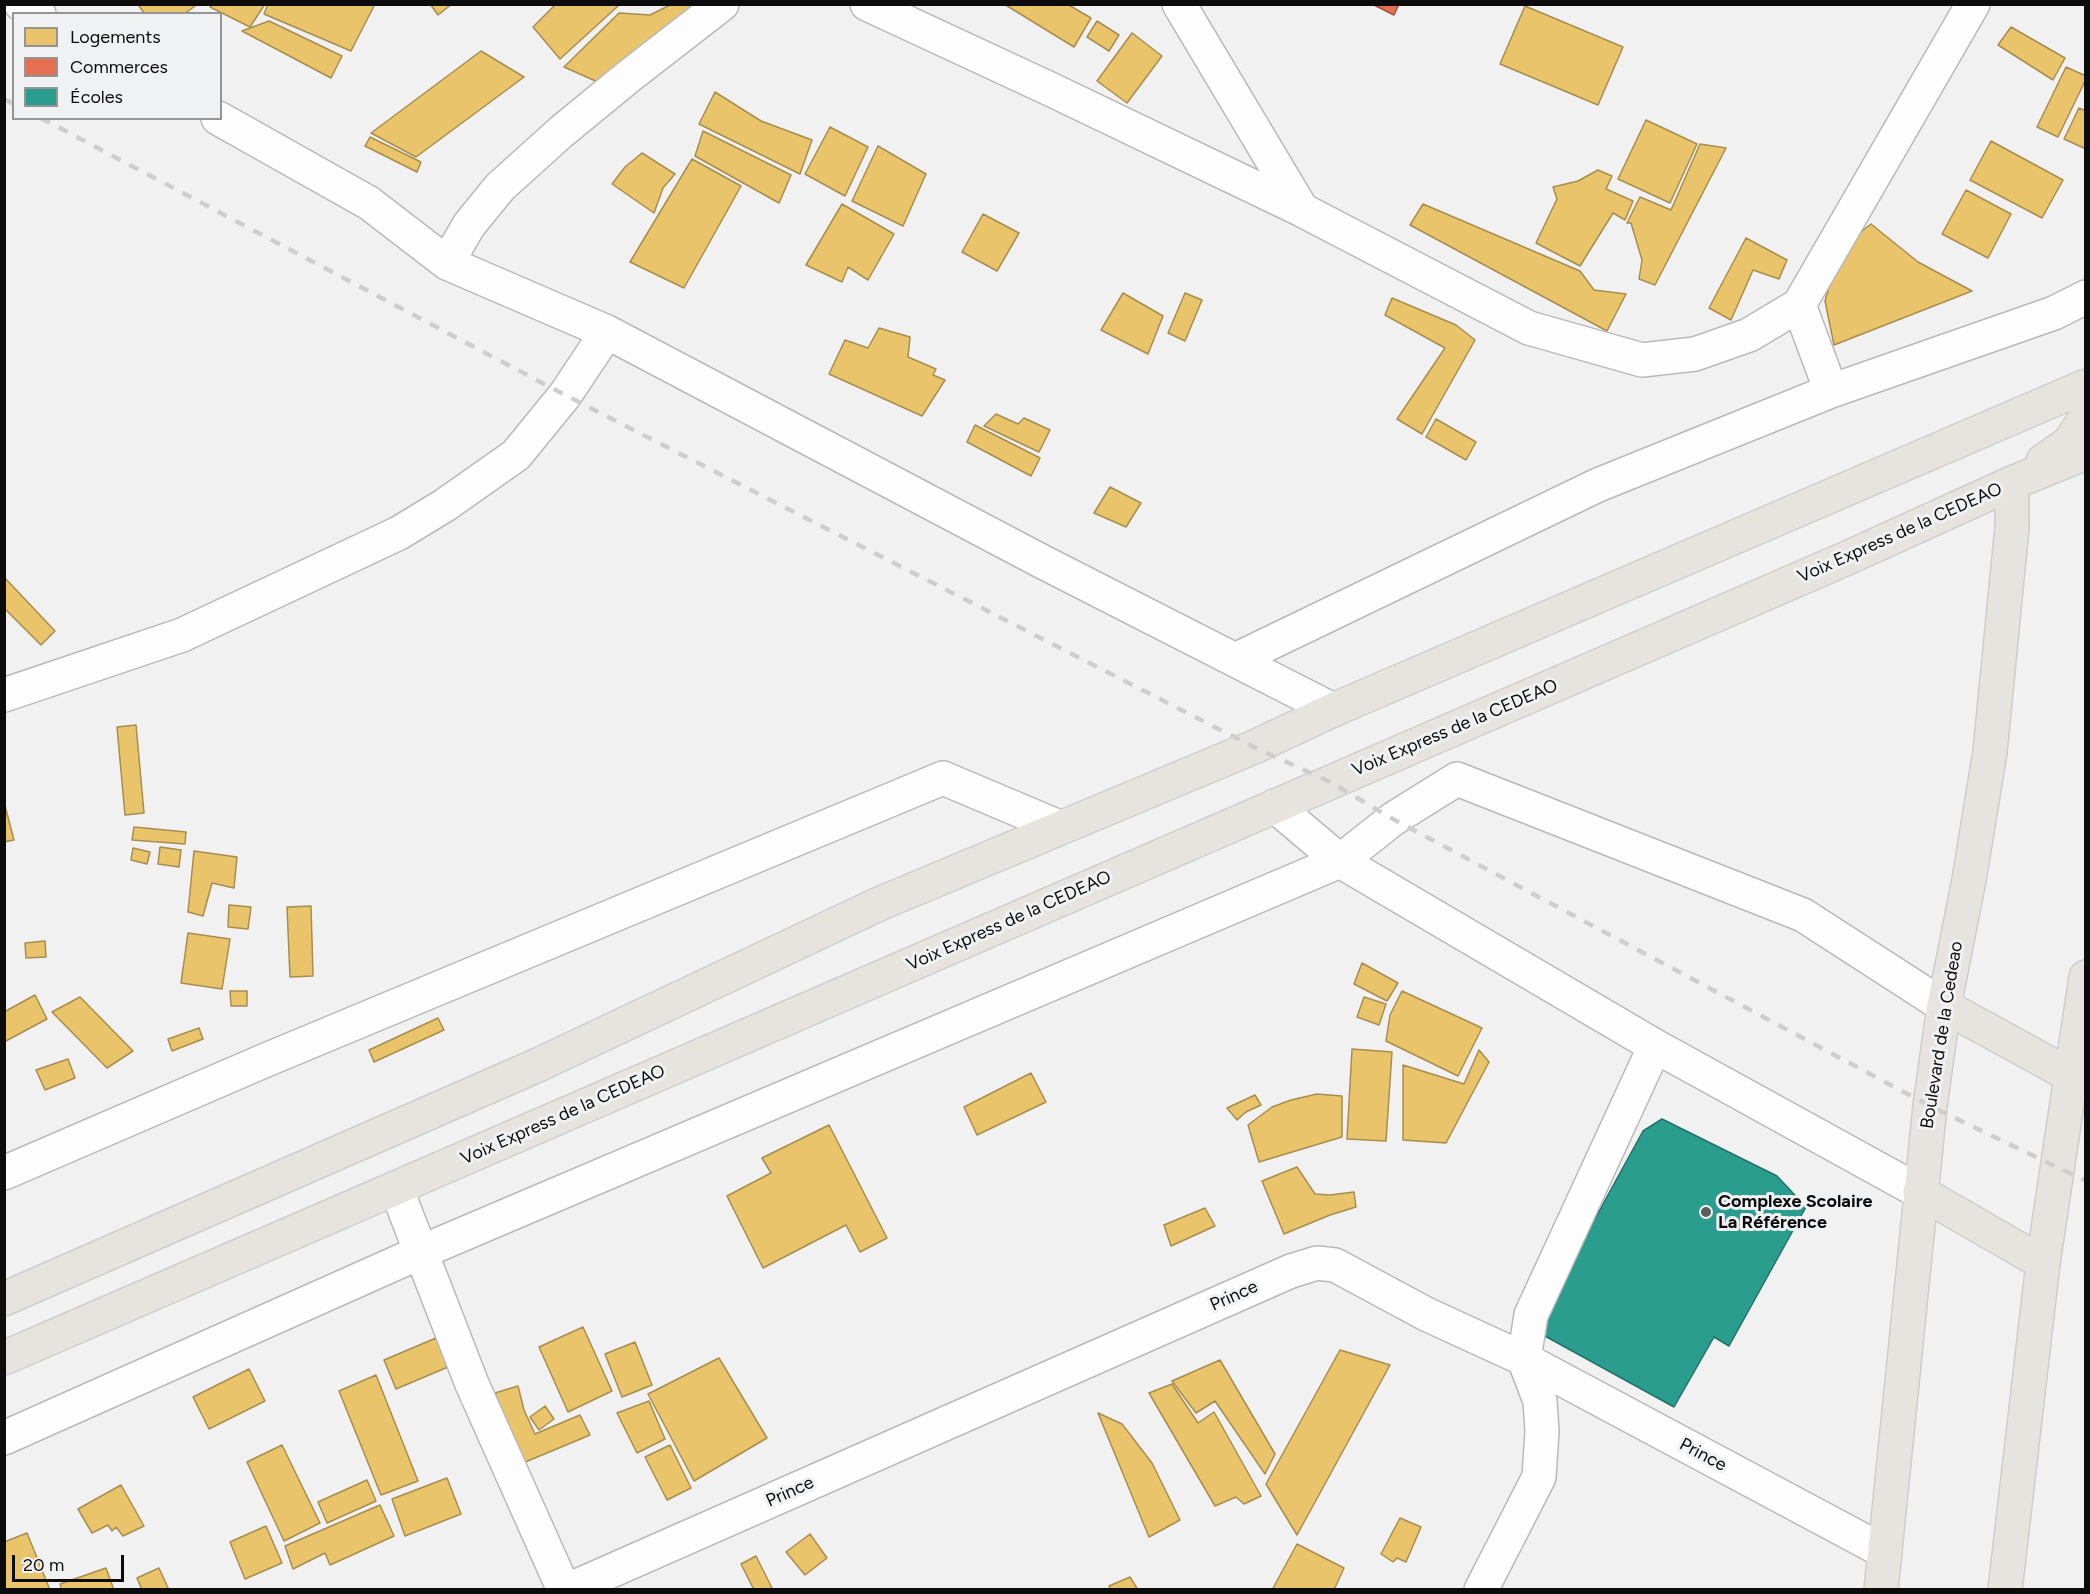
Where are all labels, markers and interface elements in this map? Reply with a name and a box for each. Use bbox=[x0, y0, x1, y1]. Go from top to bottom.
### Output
legend bbox=[12, 12, 222, 120]
text: Logements bbox=[70, 26, 161, 48]
text: Commerces bbox=[70, 56, 168, 78]
text: Écoles bbox=[70, 86, 123, 108]
street label: Voix Express de la CEDEAO bbox=[1795, 478, 2005, 588]
street label: Voix Express de la CEDEAO bbox=[1349, 675, 1561, 781]
street label: Voix Express de la CEDEAO bbox=[904, 866, 1114, 976]
street label: Boulevard de la Cedeao bbox=[1916, 940, 1968, 1130]
street label: Voix Express de la CEDEAO bbox=[458, 1060, 668, 1170]
place label: Complexe Scolaire La Référence bbox=[1718, 1191, 1872, 1234]
marker: Complexe Scolaire La Référence bbox=[1699, 1205, 1713, 1219]
street label: Prince bbox=[1207, 1276, 1261, 1316]
street label: Prince bbox=[1676, 1434, 1730, 1476]
street label: Prince bbox=[763, 1472, 817, 1512]
scale bar bbox=[15, 1543, 128, 1581]
text: 20 m bbox=[23, 1554, 64, 1576]

